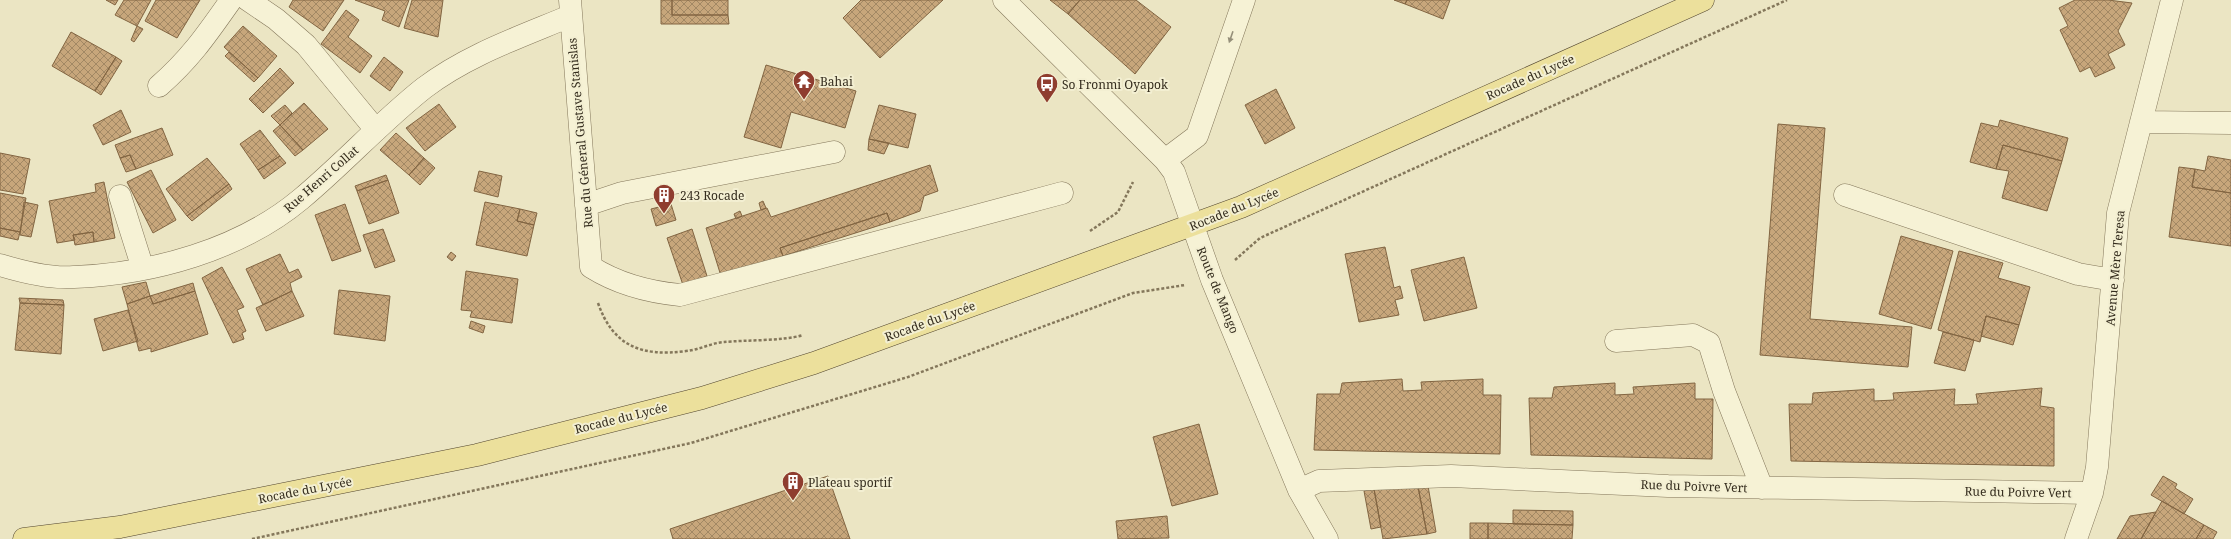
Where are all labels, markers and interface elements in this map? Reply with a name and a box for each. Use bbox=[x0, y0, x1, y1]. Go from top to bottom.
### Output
one-way arrow bbox=[1228, 31, 1234, 43]
street label: Rue du Géneral Gustave Stanislas bbox=[563, 37, 597, 229]
street label: Rocade du Lycée bbox=[1483, 50, 1577, 104]
temple icon: Bahai bbox=[791, 68, 817, 101]
bus stop icon: So Fronmi Oyapok bbox=[1034, 71, 1060, 104]
place label: Bahai bbox=[820, 73, 853, 90]
place label: So Fronmi Oyapok bbox=[1062, 76, 1169, 93]
street label: Rue Henri Collat bbox=[280, 142, 362, 216]
building icon: 243 Rocade bbox=[651, 182, 677, 215]
street label: Rocade du Lycée bbox=[1187, 183, 1281, 235]
place label: 243 Rocade bbox=[680, 187, 745, 204]
street label: Avenue Mère Teresa bbox=[2101, 209, 2129, 327]
street label: Route de Mango bbox=[1193, 244, 1243, 336]
street label: Rocade du Lycée bbox=[882, 297, 978, 345]
street label: Rocade du Lycée bbox=[573, 398, 669, 438]
building icon: Plateau sportif bbox=[780, 469, 806, 502]
street label: Rocade du Lycée bbox=[257, 473, 353, 507]
place label: Plateau sportif bbox=[808, 474, 893, 491]
street label: Rue du Poivre Vert bbox=[1640, 476, 1748, 496]
street label: Rue du Poivre Vert bbox=[1964, 483, 2072, 501]

